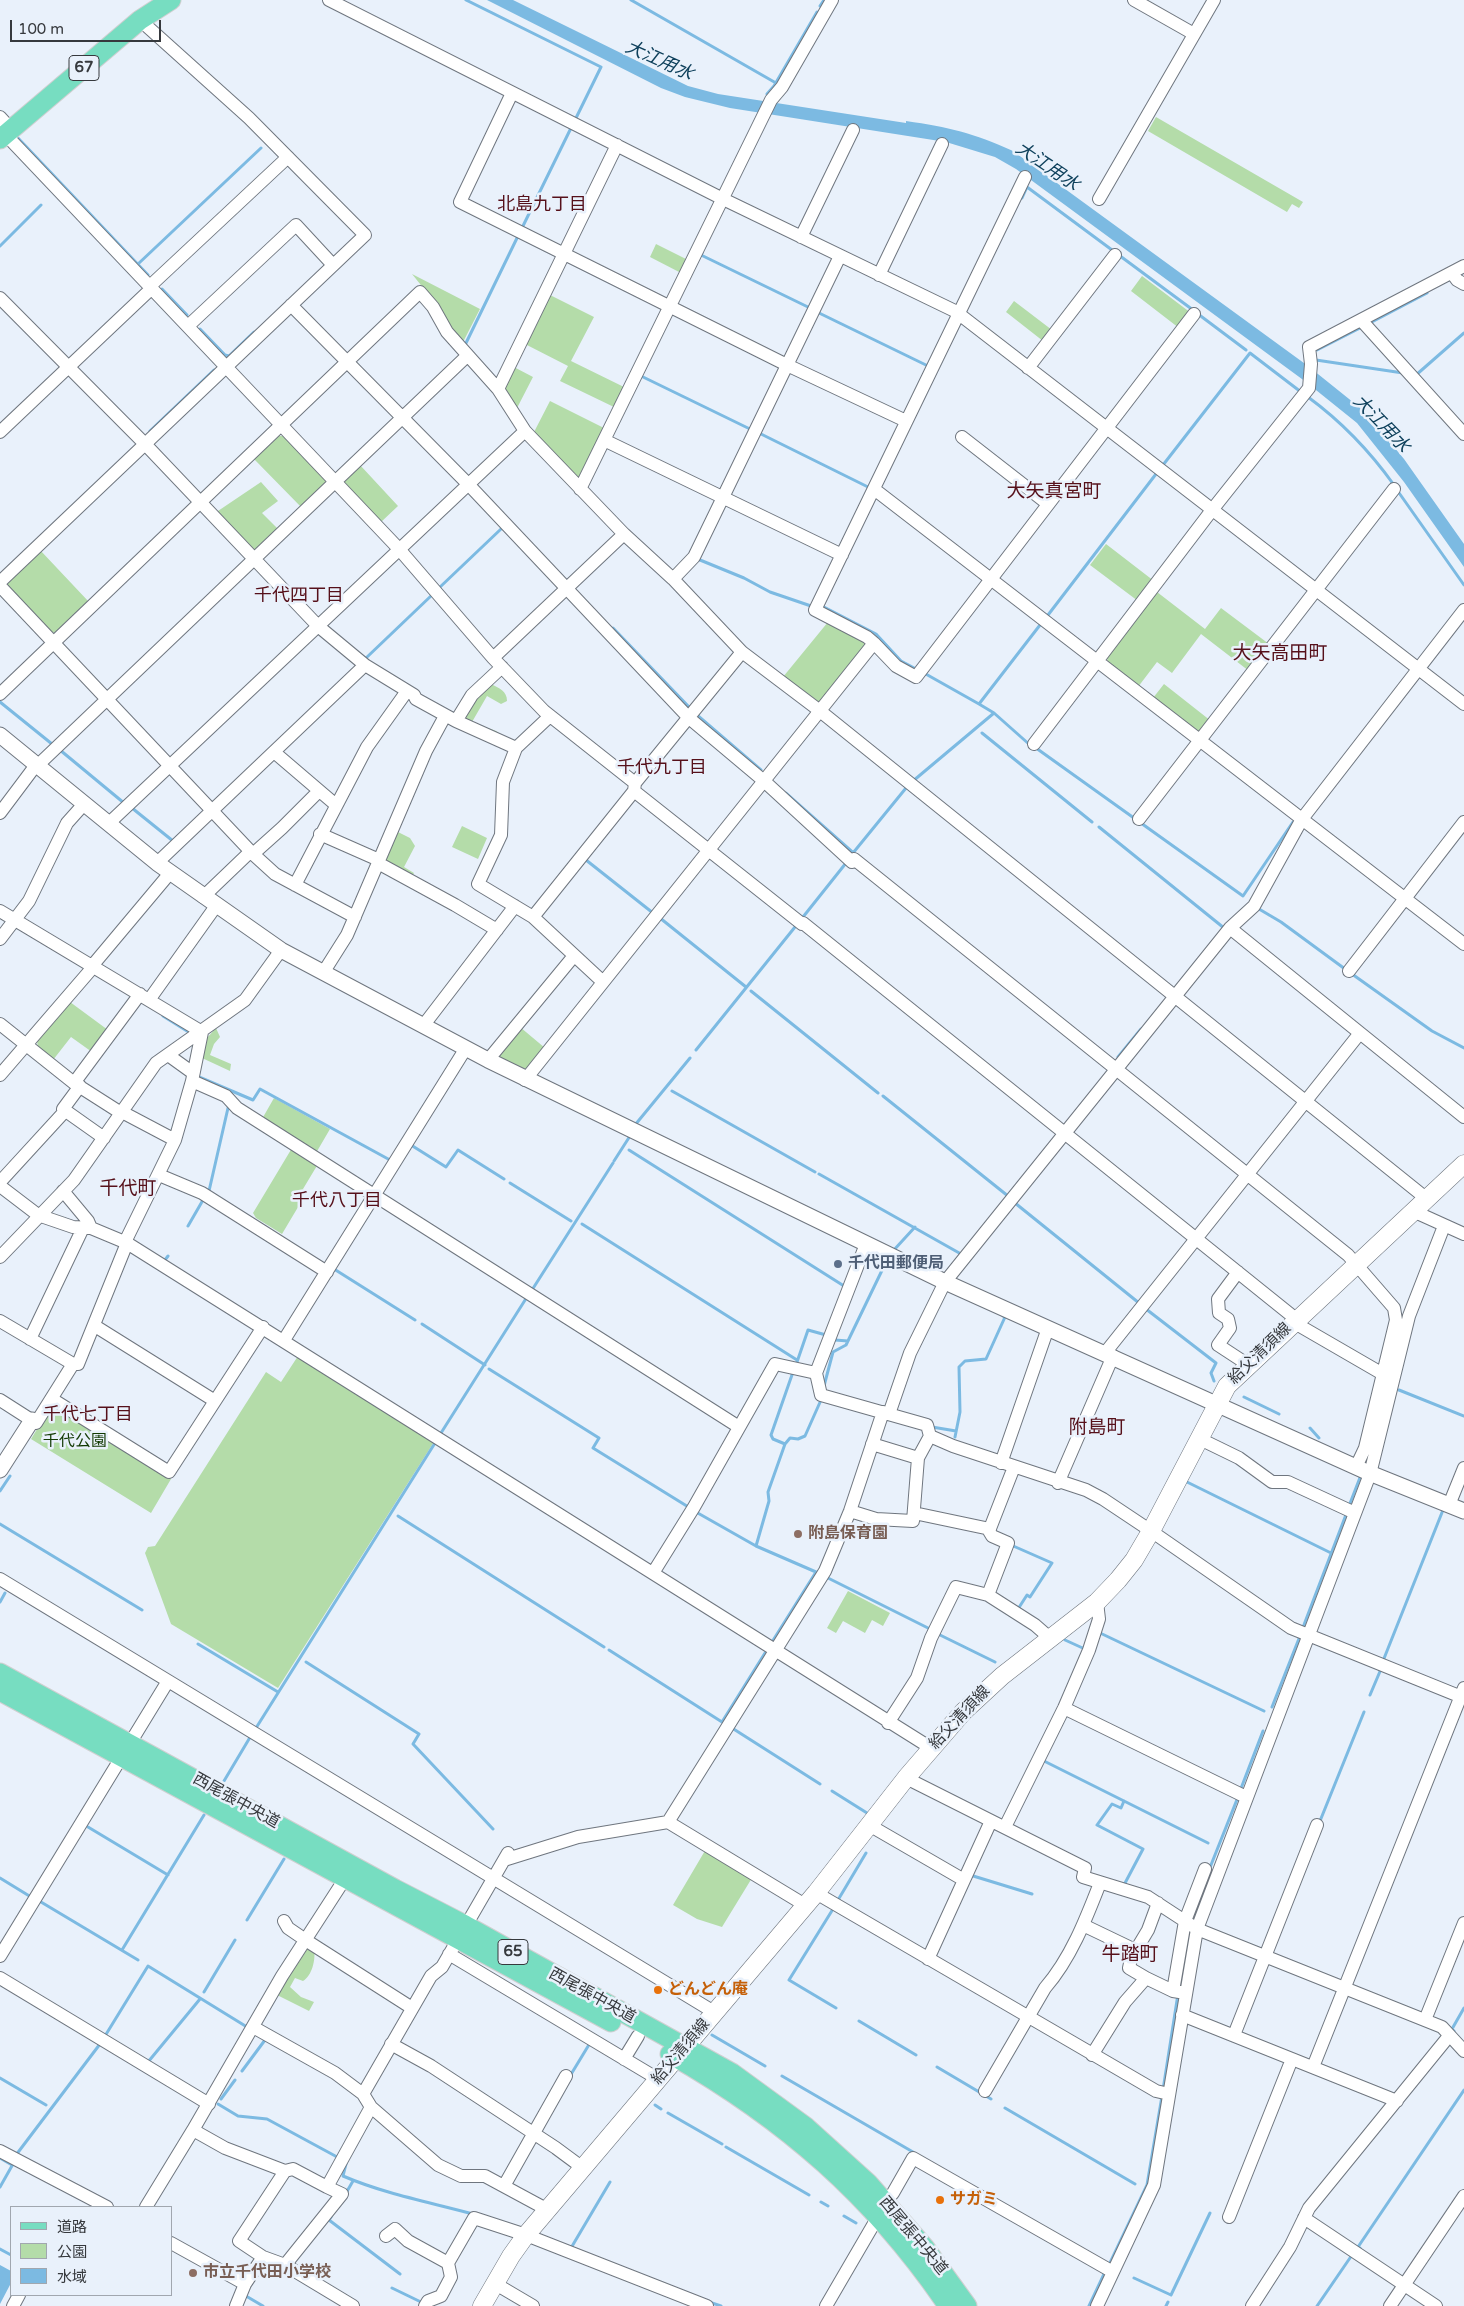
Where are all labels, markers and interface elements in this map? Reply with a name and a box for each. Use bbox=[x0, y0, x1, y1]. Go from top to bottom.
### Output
scale bar bbox=[12, 10, 164, 42]
text: 100 m bbox=[18, 20, 64, 38]
water label: 大江用水 bbox=[622, 36, 696, 86]
road number: 67 bbox=[69, 56, 99, 80]
water label: 大江用水 bbox=[1011, 138, 1083, 196]
district label: 北島九丁目 bbox=[497, 194, 587, 216]
water label: 大江用水 bbox=[1348, 391, 1414, 457]
district label: 大矢真宮町 bbox=[1007, 481, 1101, 503]
district label: 千代四丁目 bbox=[254, 585, 344, 607]
district label: 大矢高田町 bbox=[1233, 643, 1327, 665]
district label: 千代九丁目 bbox=[617, 757, 707, 779]
district label: 千代町 bbox=[100, 1178, 156, 1200]
district label: 千代八丁目 bbox=[292, 1190, 382, 1212]
place label: 千代田郵便局 bbox=[848, 1254, 944, 1274]
marker: 千代田郵便局 bbox=[832, 1258, 844, 1270]
street label: 給父清須線 bbox=[1225, 1319, 1295, 1389]
district label: 千代七丁目 bbox=[43, 1404, 133, 1426]
district label: 附島町 bbox=[1069, 1417, 1125, 1439]
park label: 千代公園 bbox=[43, 1432, 107, 1452]
place label: 附島保育園 bbox=[808, 1524, 888, 1544]
marker: 附島保育園 bbox=[792, 1528, 804, 1540]
street label: 給父清須線 bbox=[926, 1682, 994, 1754]
street label: 西尾張中央道 bbox=[189, 1769, 283, 1833]
road number: 65 bbox=[498, 1940, 528, 1964]
district label: 牛踏町 bbox=[1102, 1944, 1158, 1966]
street label: 西尾張中央道 bbox=[545, 1964, 639, 2028]
place label: どんどん庵 bbox=[668, 1980, 748, 2000]
marker: どんどん庵 bbox=[652, 1984, 664, 1996]
street label: 給父清須線 bbox=[648, 2015, 714, 2089]
place label: サガミ bbox=[950, 2190, 998, 2210]
street label: 西尾張中央道 bbox=[875, 2193, 951, 2279]
marker: サガミ bbox=[934, 2194, 946, 2206]
legend bbox=[10, 2206, 172, 2296]
text: 道路 bbox=[57, 2218, 87, 2236]
text: 公園 bbox=[57, 2243, 87, 2261]
place label: 市立千代田小学校 bbox=[203, 2263, 331, 2283]
marker: 市立千代田小学校 bbox=[187, 2267, 199, 2279]
text: 水域 bbox=[57, 2268, 87, 2286]

